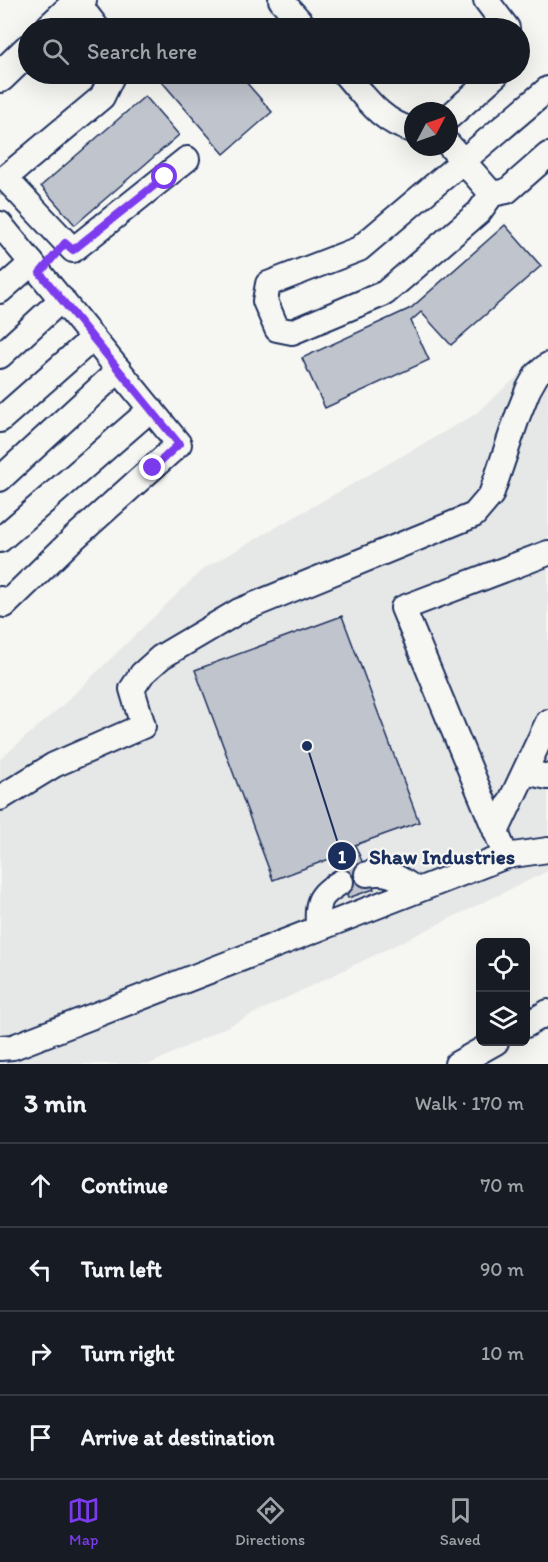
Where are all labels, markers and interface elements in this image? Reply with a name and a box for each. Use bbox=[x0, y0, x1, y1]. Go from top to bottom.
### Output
search box bbox=[18, 18, 530, 84]
icon: search bbox=[39, 35, 72, 68]
text: Search here bbox=[87, 38, 197, 65]
north arrow bbox=[404, 102, 458, 156]
route start bbox=[151, 163, 177, 189]
route end bbox=[139, 454, 165, 480]
callout: Shaw Industries bbox=[327, 837, 526, 876]
text: Shaw Industries bbox=[369, 844, 515, 869]
text: 1 bbox=[338, 846, 347, 868]
map controls bbox=[476, 938, 530, 1046]
button: locate bbox=[476, 938, 530, 992]
button: layers bbox=[476, 992, 530, 1046]
text: 3 min bbox=[24, 1087, 86, 1119]
text: Walk · 170 m bbox=[415, 1091, 524, 1115]
icon: ahead bbox=[24, 1169, 57, 1202]
text: Continue bbox=[81, 1172, 168, 1199]
text: 70 m bbox=[480, 1173, 524, 1197]
icon: left bbox=[24, 1253, 57, 1286]
text: Turn left bbox=[81, 1256, 162, 1283]
text: 90 m bbox=[480, 1257, 524, 1281]
icon: right bbox=[24, 1337, 57, 1370]
text: Turn right bbox=[81, 1340, 175, 1367]
text: 10 m bbox=[481, 1341, 524, 1365]
icon: arrive bbox=[24, 1421, 57, 1454]
text: Arrive at destination bbox=[81, 1424, 275, 1451]
tab: Map bbox=[67, 1494, 100, 1549]
tab: Directions bbox=[235, 1494, 305, 1549]
tab: Saved bbox=[440, 1494, 481, 1549]

